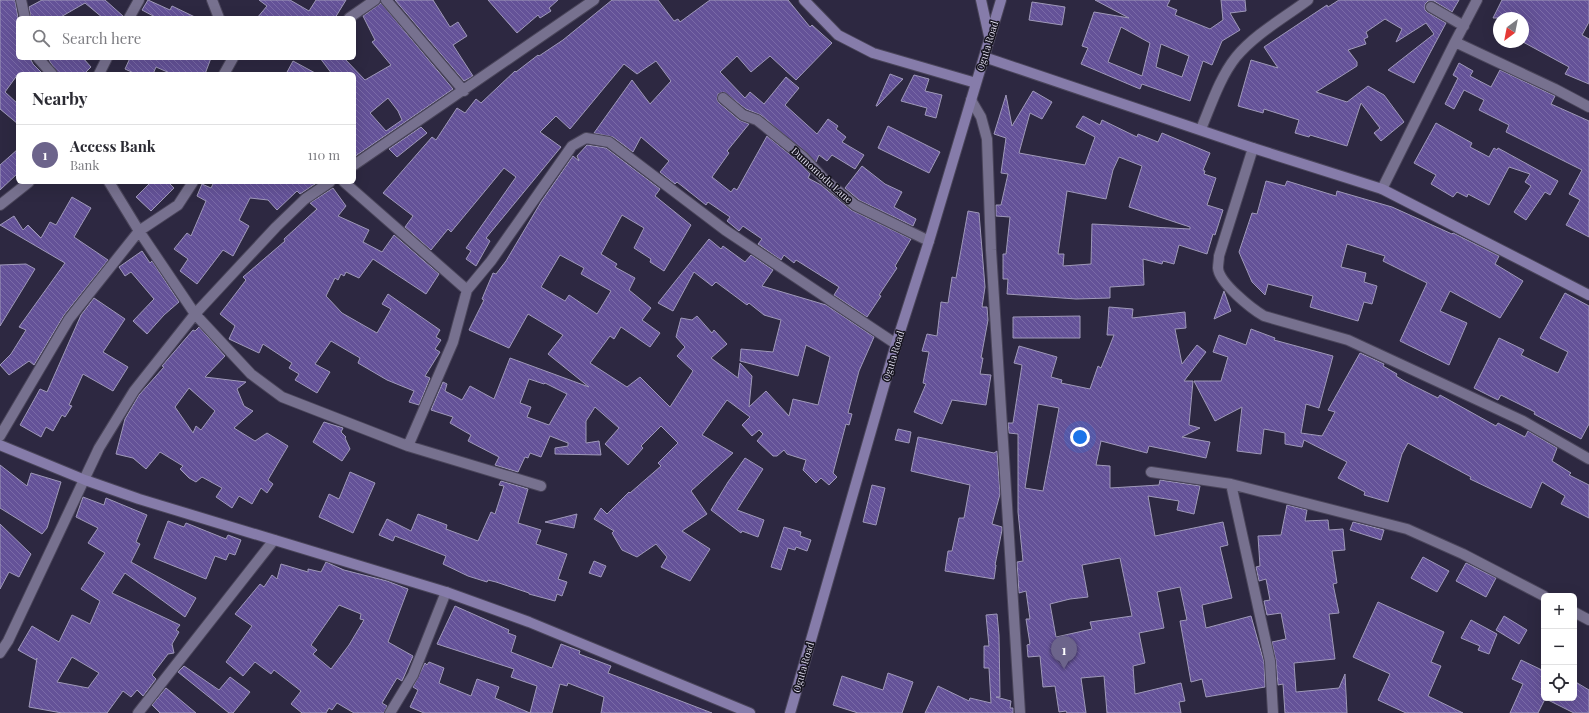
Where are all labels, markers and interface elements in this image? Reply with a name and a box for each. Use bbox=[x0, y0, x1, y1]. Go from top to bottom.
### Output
north arrow bbox=[1493, 12, 1529, 48]
search box bbox=[16, 16, 356, 60]
street label: Oguta Road bbox=[973, 19, 1001, 73]
icon: search bbox=[30, 27, 52, 49]
text: Search here bbox=[62, 28, 141, 48]
text: Nearby bbox=[32, 87, 87, 109]
text: Access Bank bbox=[70, 136, 156, 156]
street label: Dumomodu Lane bbox=[788, 144, 856, 206]
text: 1 bbox=[43, 146, 47, 163]
text: 110 m bbox=[308, 146, 340, 163]
text: Bank bbox=[70, 156, 99, 173]
street label: Oguta Road bbox=[879, 329, 907, 383]
your location bbox=[1070, 427, 1090, 447]
map controls bbox=[1541, 593, 1577, 701]
button: + bbox=[1541, 593, 1577, 629]
button: − bbox=[1541, 629, 1577, 665]
pin: 1 bbox=[1051, 636, 1077, 669]
street label: Oguta Road bbox=[789, 640, 817, 694]
button: locate bbox=[1541, 665, 1577, 701]

